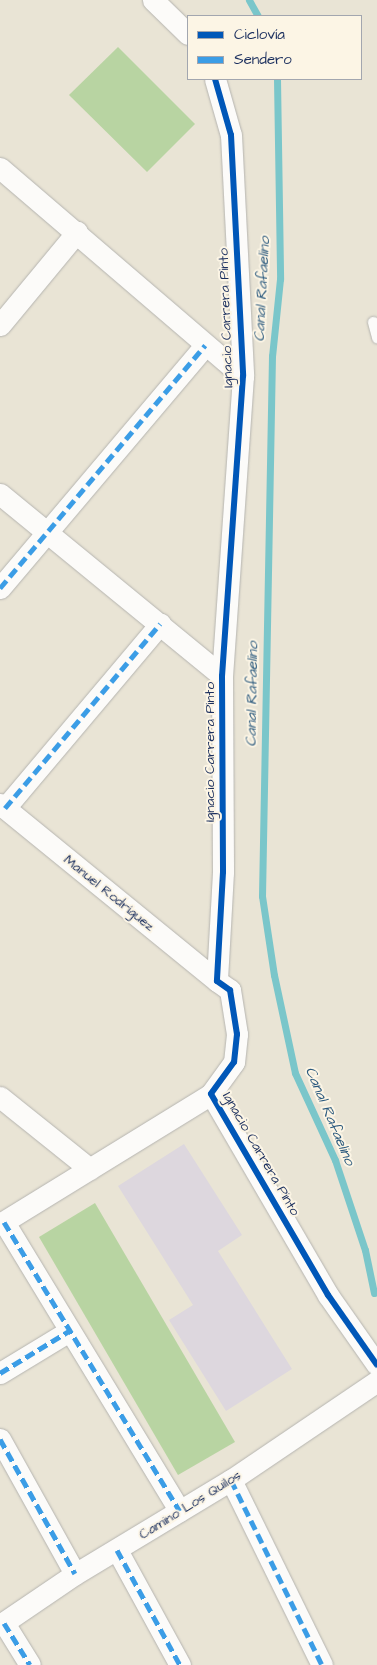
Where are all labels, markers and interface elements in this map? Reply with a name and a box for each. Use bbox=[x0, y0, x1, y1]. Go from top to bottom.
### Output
legend bbox=[187, 15, 362, 80]
text: Ciclovía bbox=[234, 24, 285, 45]
text: Sendero bbox=[234, 49, 292, 70]
water label: Canal Rafaelino bbox=[250, 236, 274, 342]
street label: Ignacio Carrera Pinto bbox=[215, 248, 237, 388]
water label: Canal Rafaelino bbox=[242, 641, 262, 747]
street label: Ignacio Carrera Pinto bbox=[202, 682, 218, 822]
street label: Manuel Rodríguez bbox=[60, 851, 158, 935]
water label: Canal Rafaelino bbox=[301, 1064, 359, 1168]
street label: Ignacio Carrera Pinto bbox=[219, 1089, 303, 1219]
street label: Camino Los Quilos bbox=[136, 1467, 244, 1543]

